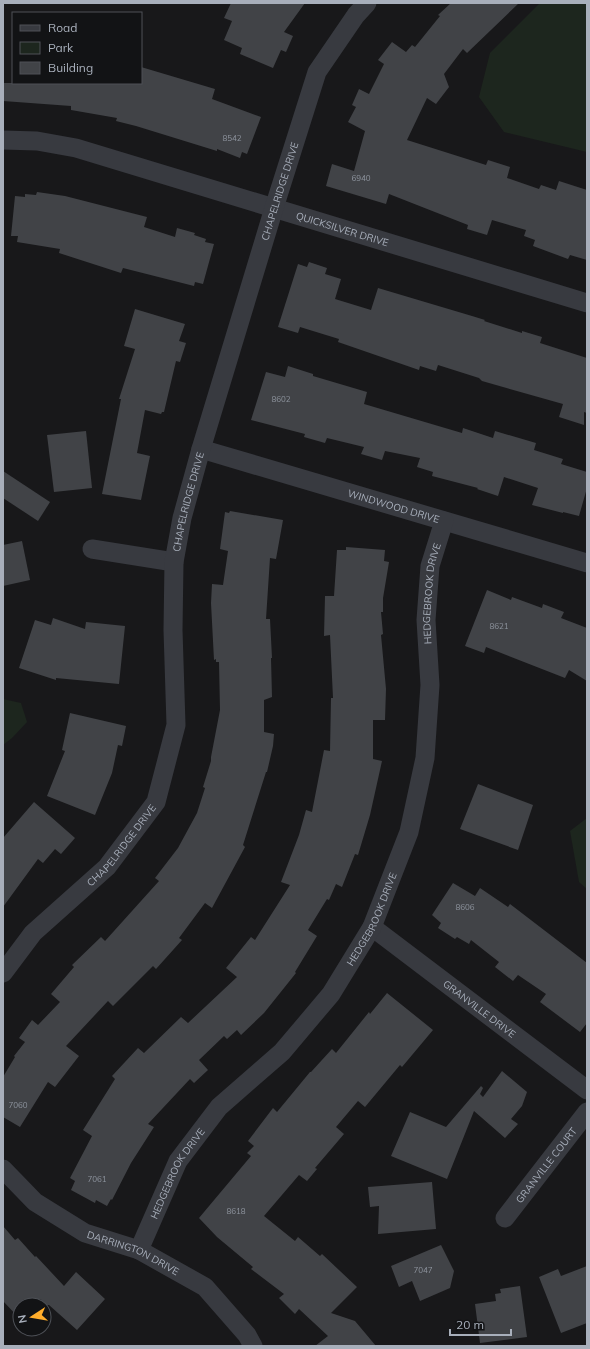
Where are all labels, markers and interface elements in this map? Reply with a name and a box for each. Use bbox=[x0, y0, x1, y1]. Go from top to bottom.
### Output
legend bbox=[12, 12, 142, 84]
text: Road bbox=[48, 20, 77, 35]
text: Park bbox=[48, 40, 74, 55]
text: Building bbox=[48, 60, 93, 75]
house number: 8542 bbox=[222, 133, 242, 143]
street label: CHAPELRIDGE DRIVE bbox=[258, 140, 301, 242]
house number: 6940 bbox=[351, 173, 371, 183]
street label: QUICKSILVER DRIVE bbox=[294, 209, 390, 249]
house number: 8602 bbox=[271, 394, 291, 404]
street label: CHAPELRIDGE DRIVE bbox=[170, 450, 206, 553]
street label: WINDWOOD DRIVE bbox=[346, 486, 441, 526]
street label: HEDGEBROOK DRIVE bbox=[419, 541, 443, 645]
house number: 8621 bbox=[489, 621, 509, 631]
street label: CHAPELRIDGE DRIVE bbox=[84, 801, 159, 889]
street label: HEDGEBROOK DRIVE bbox=[343, 870, 399, 968]
house number: 8606 bbox=[455, 902, 475, 912]
street label: GRANVILLE DRIVE bbox=[441, 977, 519, 1040]
house number: 7060 bbox=[8, 1100, 28, 1110]
street label: GRANVILLE COURT bbox=[513, 1124, 579, 1206]
street label: HEDGEBROOK DRIVE bbox=[147, 1125, 207, 1221]
house number: 7061 bbox=[87, 1174, 107, 1184]
house number: 8618 bbox=[226, 1206, 246, 1216]
street label: DARRINGTON DRIVE bbox=[86, 1228, 182, 1278]
house number: 7047 bbox=[413, 1265, 433, 1275]
north arrow bbox=[12, 1297, 52, 1337]
scale bar bbox=[450, 1311, 511, 1337]
text: N bbox=[15, 1314, 30, 1325]
text: 20 m bbox=[456, 1317, 484, 1332]

